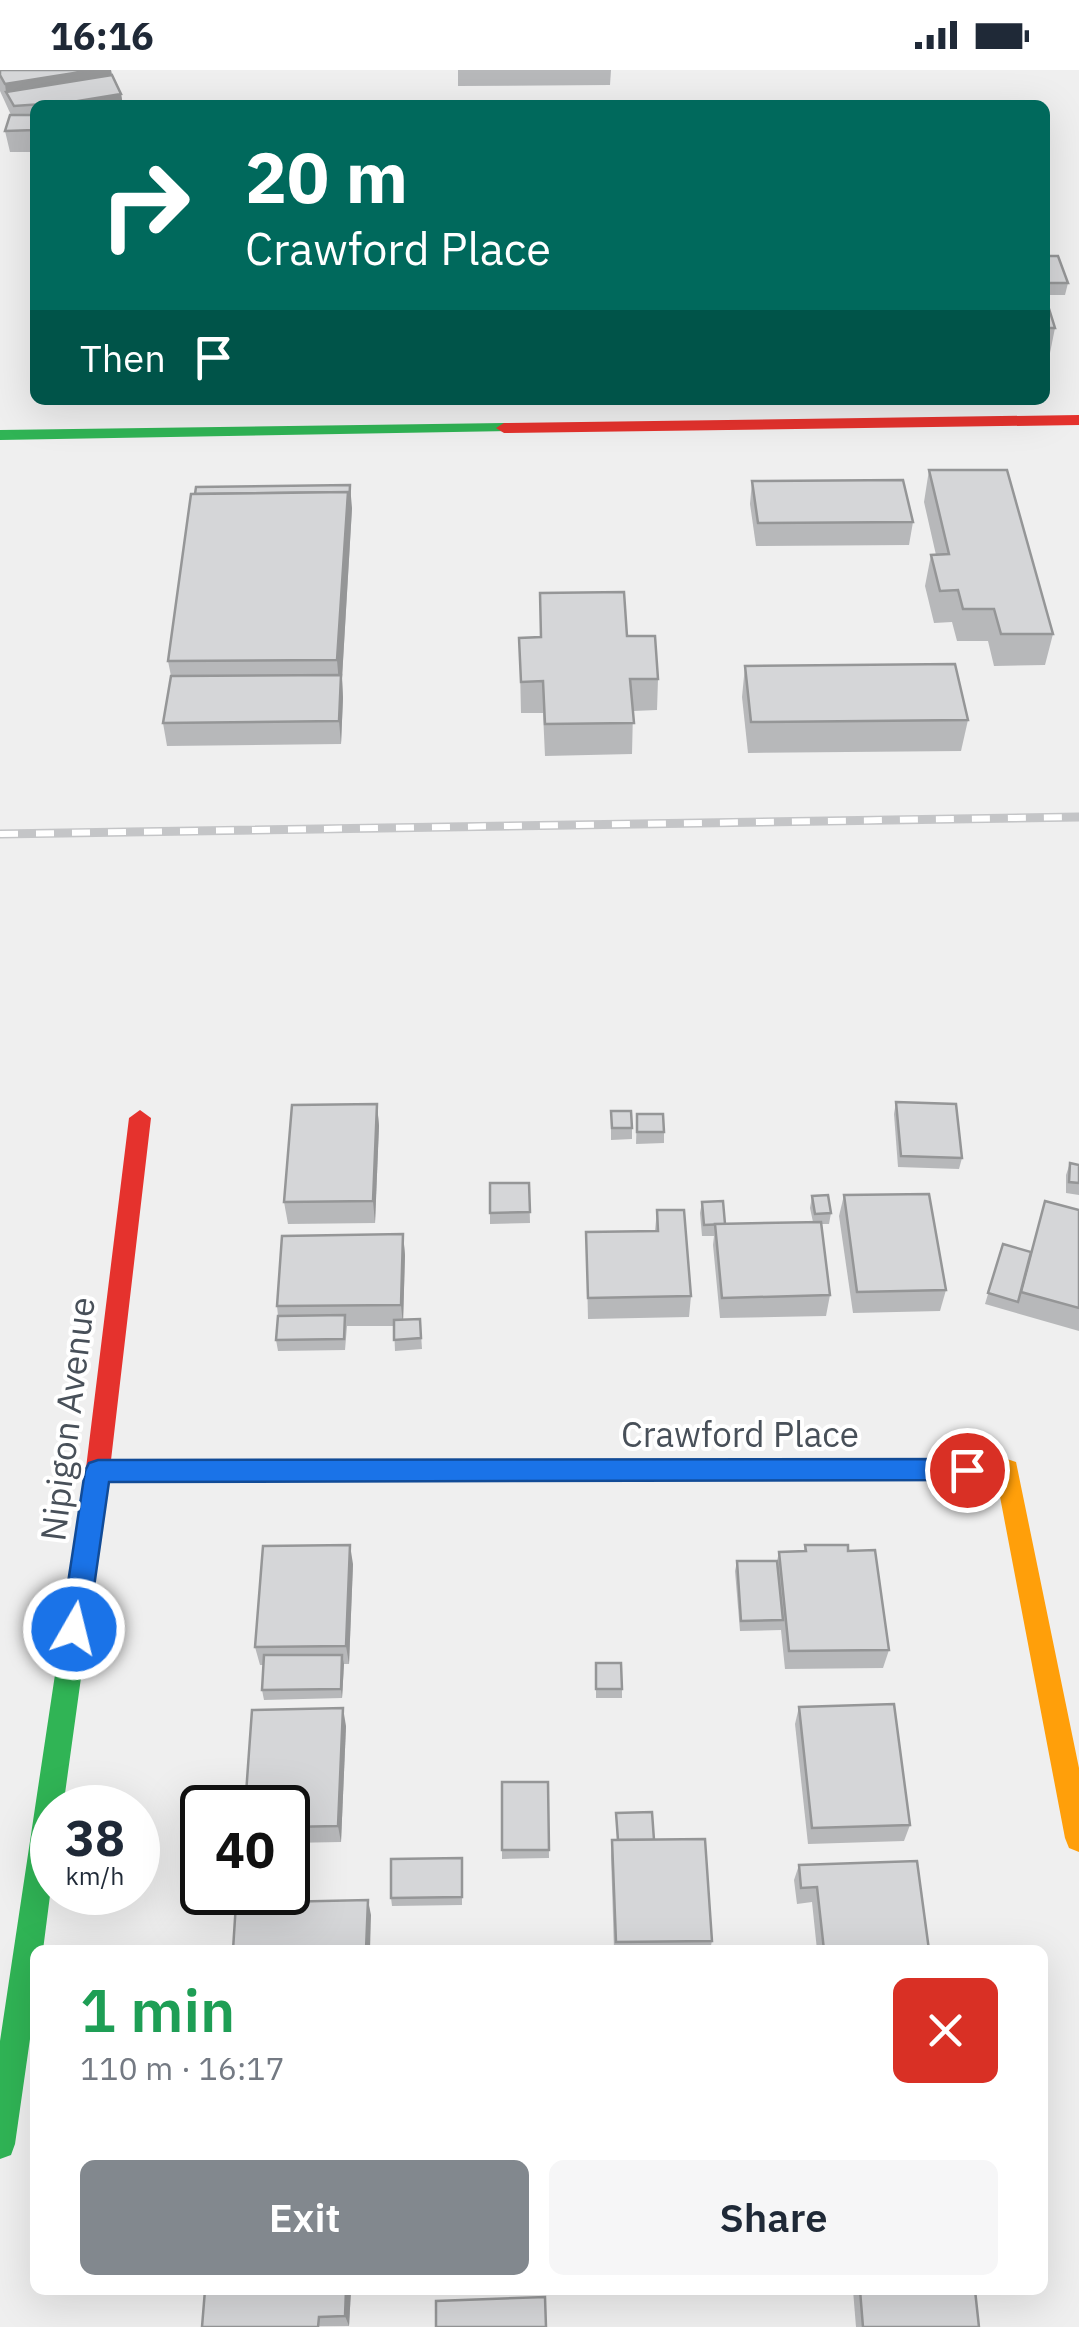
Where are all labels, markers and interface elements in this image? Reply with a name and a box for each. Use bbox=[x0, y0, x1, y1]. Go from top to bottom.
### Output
text: 16:16 bbox=[50, 11, 154, 60]
text: 20 m bbox=[245, 131, 408, 222]
icon: right bbox=[80, 140, 210, 270]
text: Crawford Place bbox=[245, 219, 551, 277]
icon: arrive bbox=[186, 330, 241, 385]
text: Then bbox=[80, 333, 166, 382]
street label: Nipigon Avenue bbox=[29, 1294, 105, 1543]
street label: Crawford Place bbox=[621, 1411, 859, 1457]
pin bbox=[925, 1428, 1010, 1513]
icon: arrive bbox=[940, 1443, 995, 1498]
position arrow bbox=[22, 1577, 126, 1681]
speed limit sign: 40 bbox=[180, 1785, 310, 1915]
text: 38 bbox=[65, 1805, 125, 1870]
text: km/h bbox=[66, 1859, 124, 1892]
text: 1 min bbox=[80, 1970, 235, 2049]
button: close bbox=[893, 1978, 998, 2083]
text: 110 m · 16:17 bbox=[80, 2047, 285, 2089]
button: Exit bbox=[80, 2160, 529, 2275]
button: Share bbox=[549, 2160, 998, 2275]

